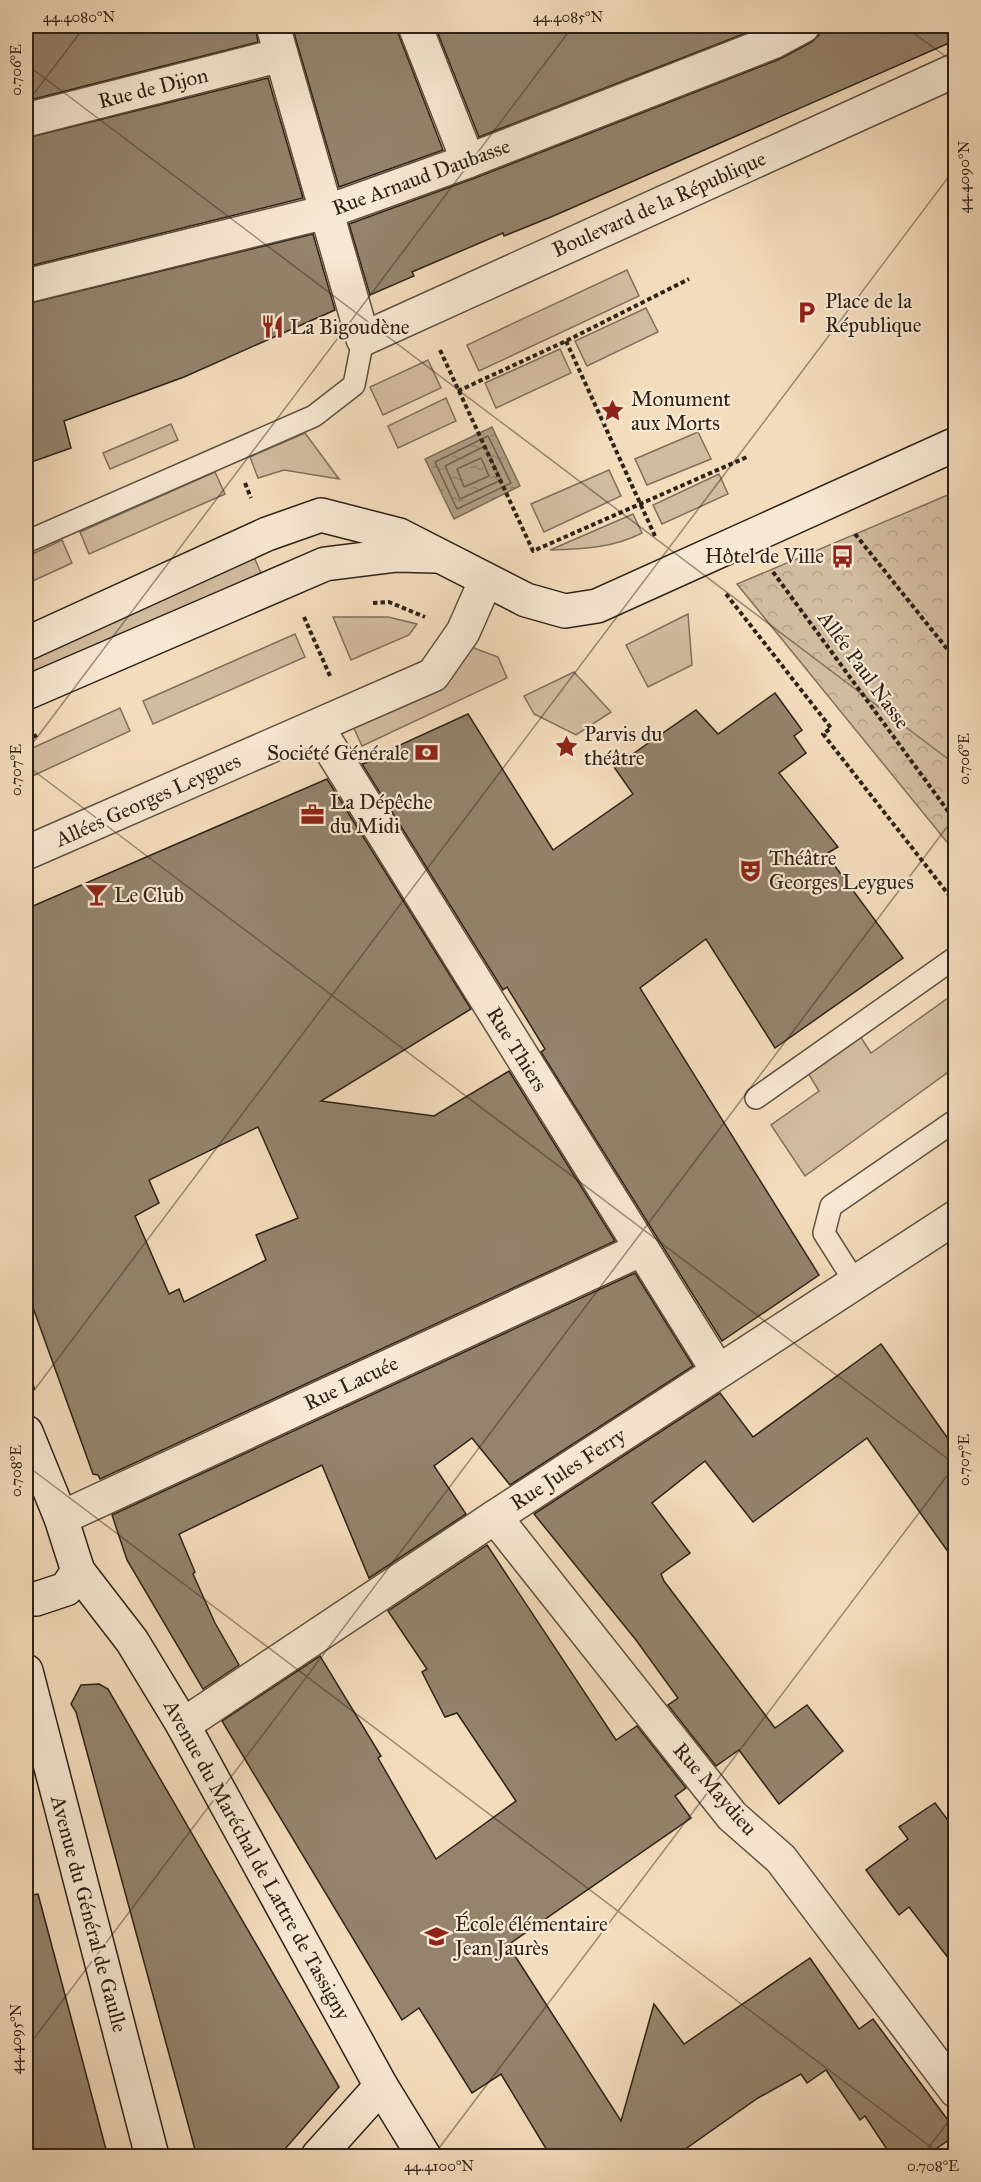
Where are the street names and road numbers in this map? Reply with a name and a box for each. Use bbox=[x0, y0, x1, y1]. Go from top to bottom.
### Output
street label: Rue de Dijon bbox=[95, 62, 211, 114]
street label: Rue Arnaud Daubasse bbox=[329, 133, 514, 221]
street label: Boulevard de la République bbox=[548, 145, 770, 263]
street label: Allée Paul Nasse bbox=[812, 605, 916, 734]
street label: Allées Georges Leygues bbox=[50, 747, 245, 853]
street label: Rue Thiers bbox=[481, 1002, 553, 1096]
street label: Rue Lacuée bbox=[300, 1350, 402, 1416]
street label: Rue Jules Ferry bbox=[505, 1421, 632, 1516]
street label: Avenue du Maréchal de Lattre de Tassigny bbox=[157, 1695, 357, 2026]
street label: Rue Maydieu bbox=[667, 1737, 763, 1841]
street label: Avenue du Général de Gaulle bbox=[45, 1792, 133, 2036]

